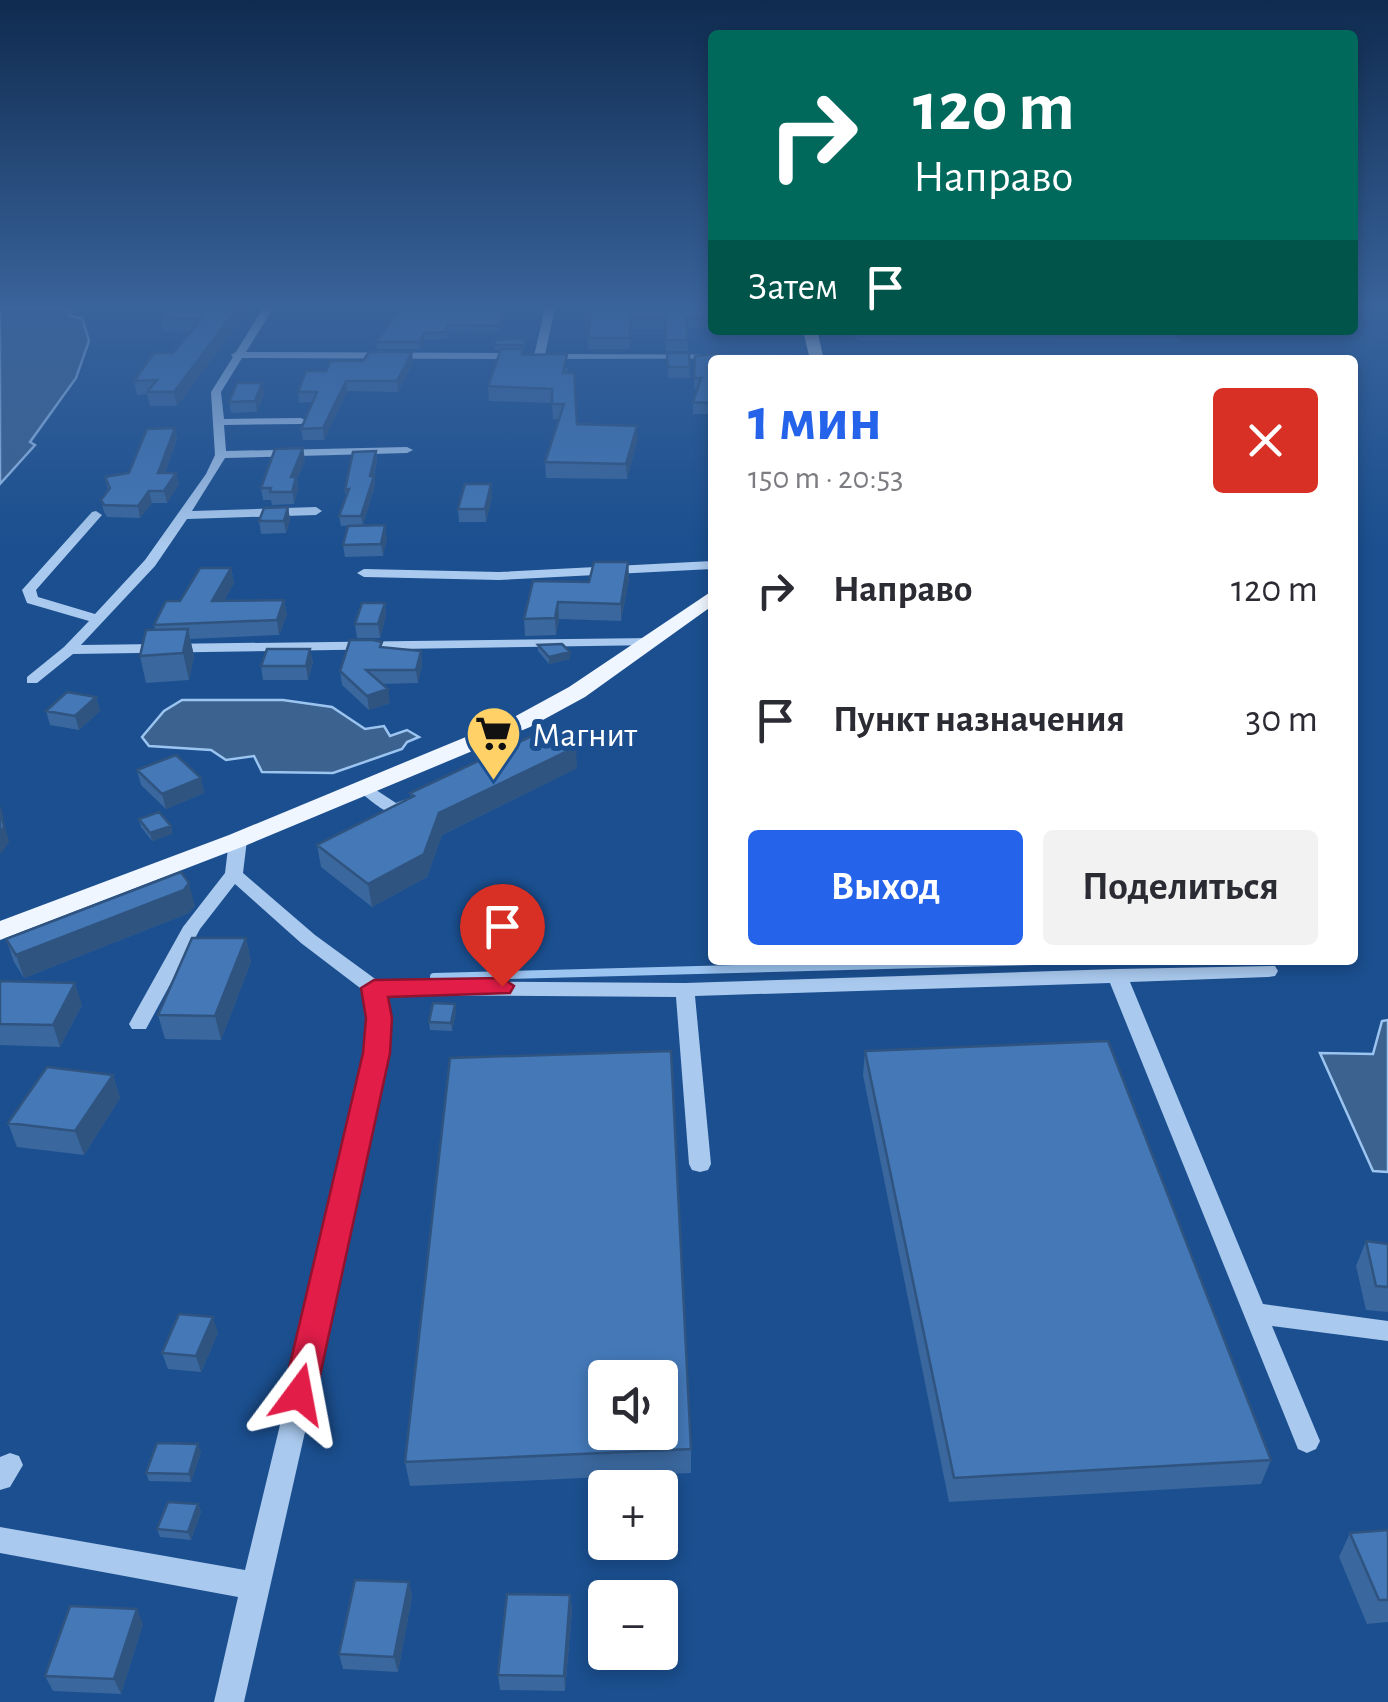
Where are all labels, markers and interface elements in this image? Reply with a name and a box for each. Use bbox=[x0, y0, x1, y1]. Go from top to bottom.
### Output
icon: right bbox=[748, 70, 878, 200]
text: 120 m bbox=[913, 73, 1075, 143]
text: Направо bbox=[913, 155, 1073, 200]
icon: arrive bbox=[858, 260, 913, 315]
text: Затем bbox=[748, 269, 838, 307]
button: close bbox=[1213, 388, 1318, 493]
text: 1 мин bbox=[748, 391, 882, 451]
text: 150 m · 20:53 bbox=[748, 462, 903, 494]
icon: right bbox=[748, 563, 803, 618]
text: Направо bbox=[833, 571, 972, 609]
text: 120 m bbox=[1231, 571, 1318, 609]
icon: arrive bbox=[748, 693, 803, 748]
text: Пункт назначения bbox=[833, 701, 1125, 739]
text: 30 m bbox=[1246, 701, 1318, 739]
supermarket icon: Магнит bbox=[463, 704, 523, 783]
place label: Магнит bbox=[532, 718, 638, 753]
button: Выход bbox=[748, 830, 1023, 945]
button: Поделиться bbox=[1043, 830, 1318, 945]
pin bbox=[460, 884, 545, 987]
icon: arrive bbox=[475, 899, 530, 954]
position arrow bbox=[247, 1342, 351, 1446]
map controls bbox=[588, 1360, 678, 1670]
button: sound bbox=[588, 1360, 678, 1450]
button: + bbox=[588, 1470, 678, 1560]
button: − bbox=[588, 1580, 678, 1670]

